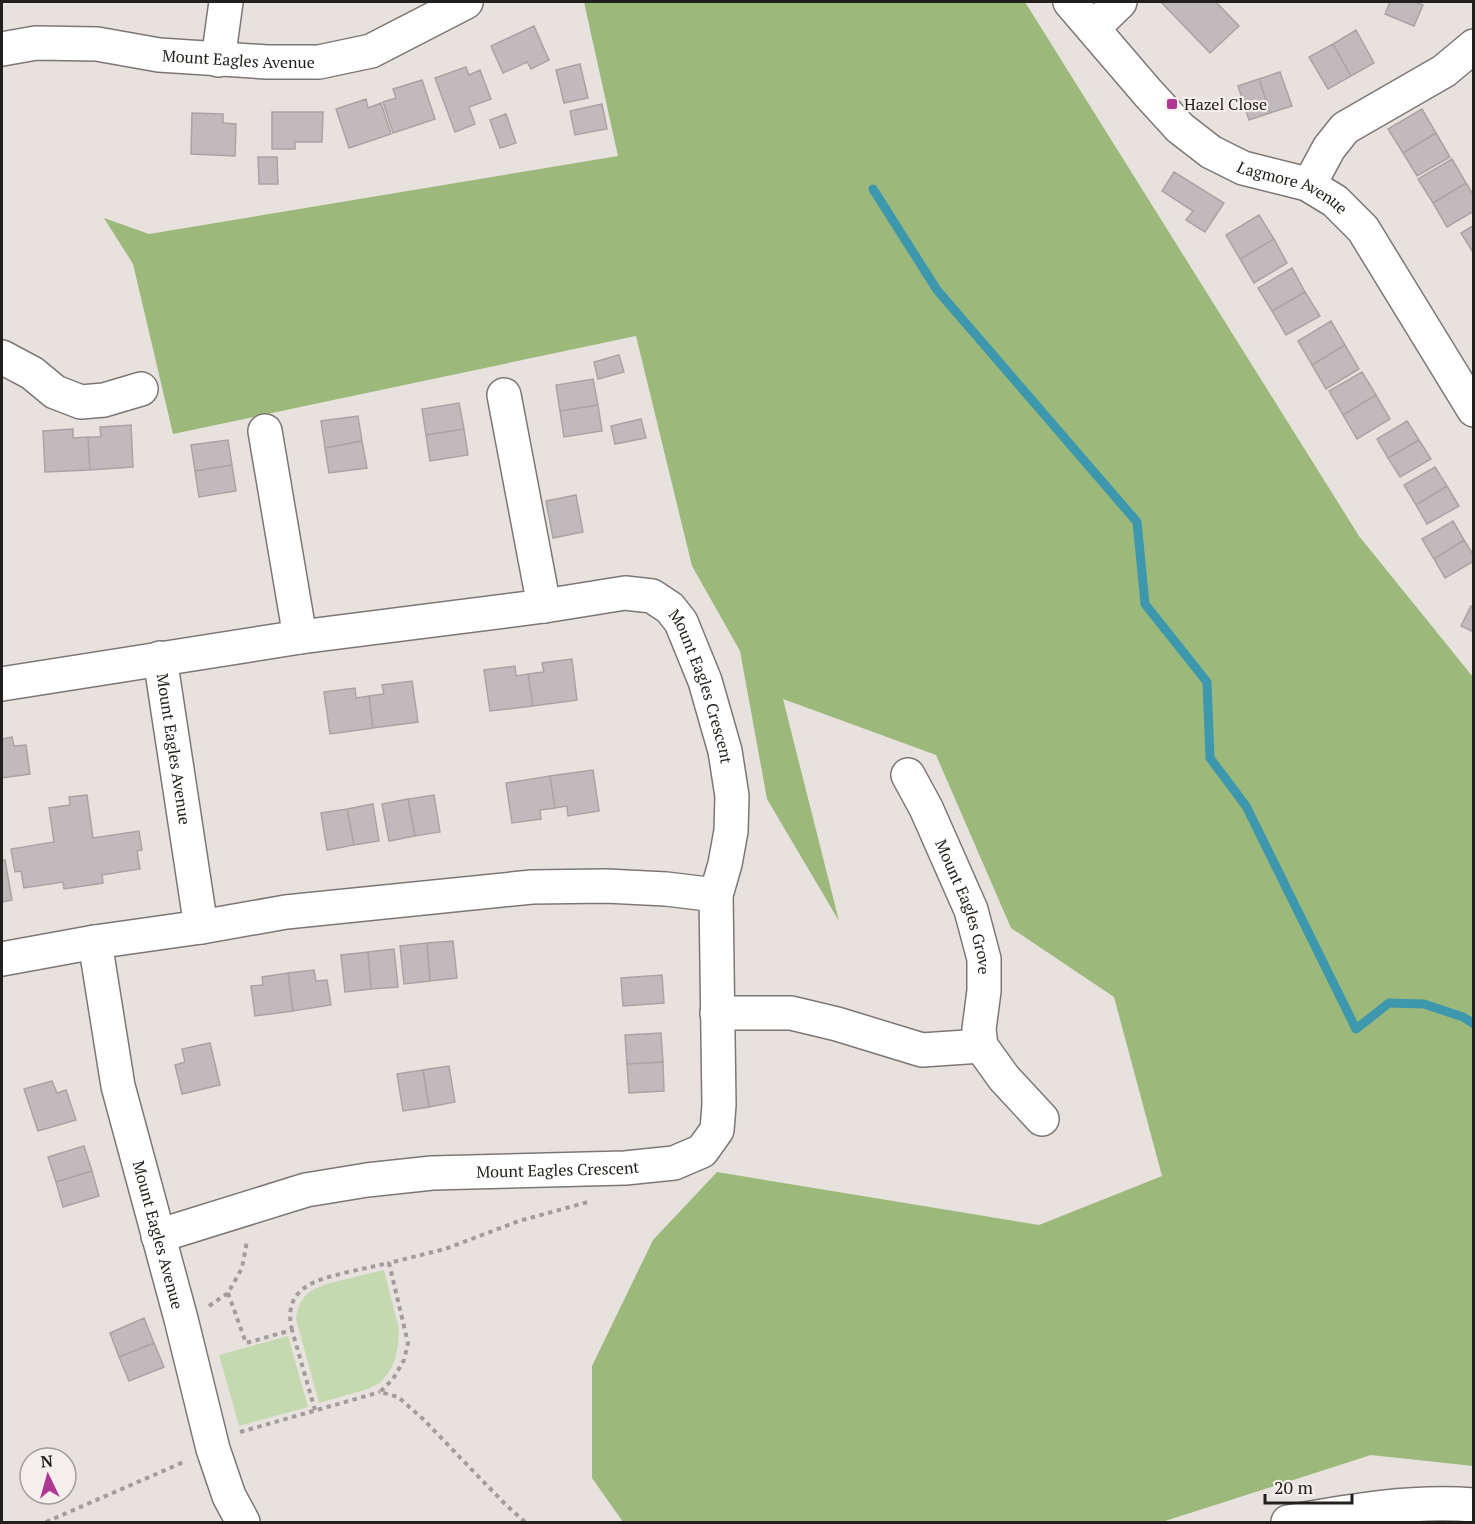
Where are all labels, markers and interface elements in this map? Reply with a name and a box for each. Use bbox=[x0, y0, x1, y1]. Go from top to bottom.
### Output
street label: Mount Eagles Avenue bbox=[161, 44, 315, 73]
place label: Hazel Close bbox=[1184, 93, 1267, 115]
marker: Hazel Close bbox=[1165, 97, 1179, 111]
street label: Lagmore Avenue bbox=[1233, 156, 1353, 219]
street label: Mount Eagles Crescent bbox=[664, 604, 738, 765]
street label: Mount Eagles Avenue bbox=[151, 672, 196, 826]
street label: Mount Eagles Grove bbox=[930, 836, 995, 974]
street label: Mount Eagles Crescent bbox=[476, 1156, 640, 1183]
street label: Mount Eagles Avenue bbox=[128, 1158, 189, 1312]
north arrow bbox=[18, 1446, 78, 1506]
text: N bbox=[40, 1450, 54, 1473]
scale bar bbox=[1265, 1467, 1352, 1505]
text: 20 m bbox=[1274, 1475, 1314, 1499]

